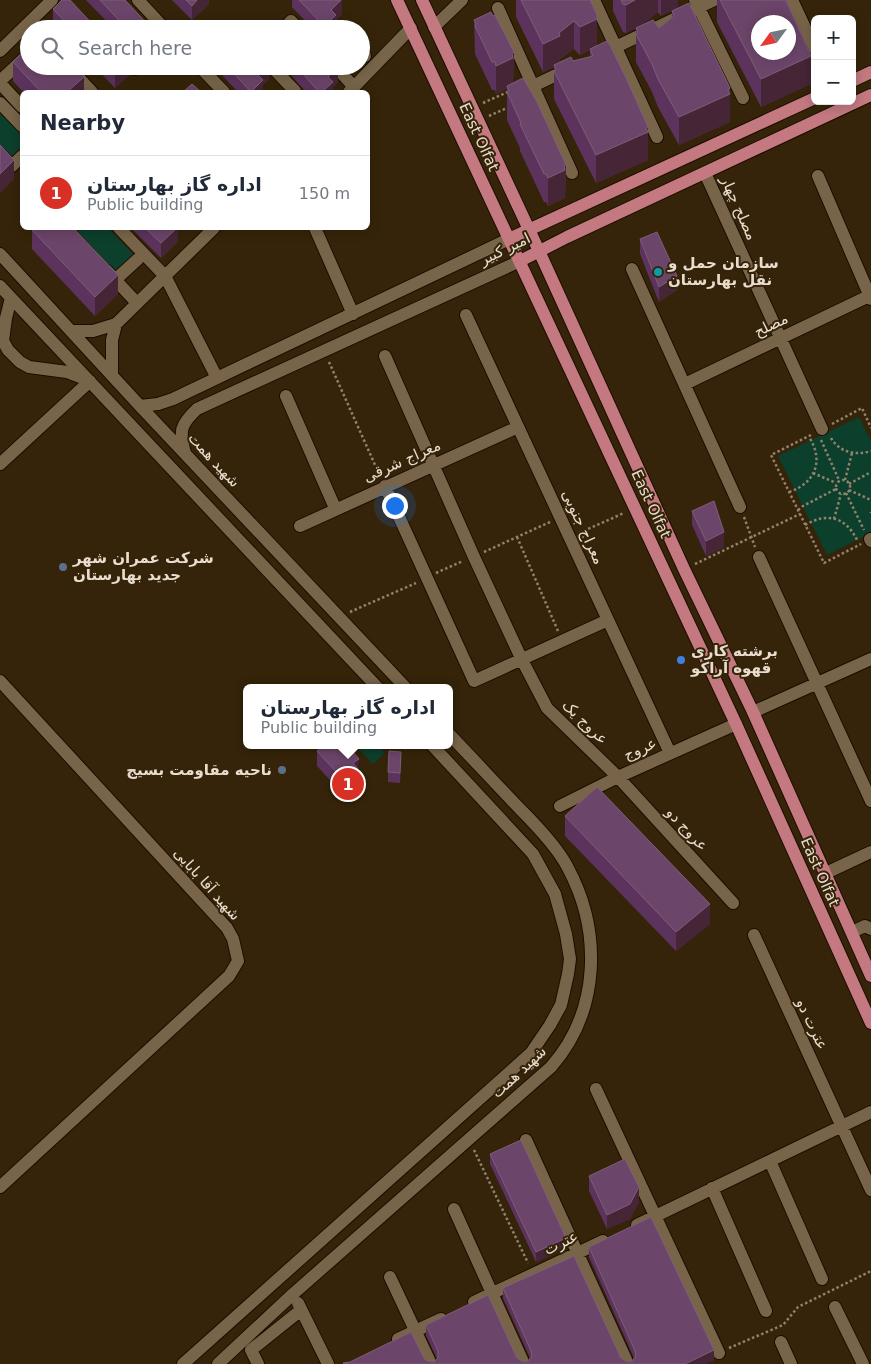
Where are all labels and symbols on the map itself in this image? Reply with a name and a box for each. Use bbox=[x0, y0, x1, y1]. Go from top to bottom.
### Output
north arrow bbox=[751, 15, 796, 60]
street label: East Olfat bbox=[455, 100, 503, 174]
street label: مصلح چهار bbox=[716, 172, 761, 243]
street label: امیر کبیر bbox=[476, 229, 533, 269]
place label: سازمان حمل و نقل بهارستان bbox=[667, 254, 779, 289]
marker: سازمان حمل و نقل بهارستان bbox=[652, 266, 664, 278]
street label: مصلح bbox=[751, 309, 791, 341]
street label: شهید همت bbox=[184, 429, 244, 491]
street label: معراج شرقی bbox=[361, 436, 444, 487]
street label: East Olfat bbox=[627, 467, 675, 541]
street label: معراج جنوبی bbox=[557, 487, 608, 568]
your location bbox=[382, 493, 408, 519]
place label: شرکت عمران شهر جدید بهارستان bbox=[72, 549, 214, 584]
marker: شرکت عمران شهر جدید بهارستان bbox=[57, 561, 69, 573]
place label: برشته کاری قهوه آراکو bbox=[690, 642, 778, 677]
marker: برشته کاری قهوه آراکو bbox=[675, 654, 687, 666]
street label: عروج یک bbox=[558, 696, 612, 749]
street label: عروج bbox=[621, 734, 660, 765]
place label: ناحیه مقاومت بسیج bbox=[126, 761, 272, 779]
marker: ناحیه مقاومت بسیج bbox=[276, 764, 288, 776]
pin: 1 bbox=[332, 765, 364, 803]
street label: عروج دو bbox=[661, 803, 712, 855]
street label: East Olfat bbox=[797, 835, 843, 909]
street label: شهید آقا بابایی bbox=[170, 844, 244, 924]
street label: عترت دو bbox=[792, 995, 832, 1053]
street label: شهید همت bbox=[488, 1042, 550, 1102]
street label: عترت bbox=[541, 1227, 581, 1259]

